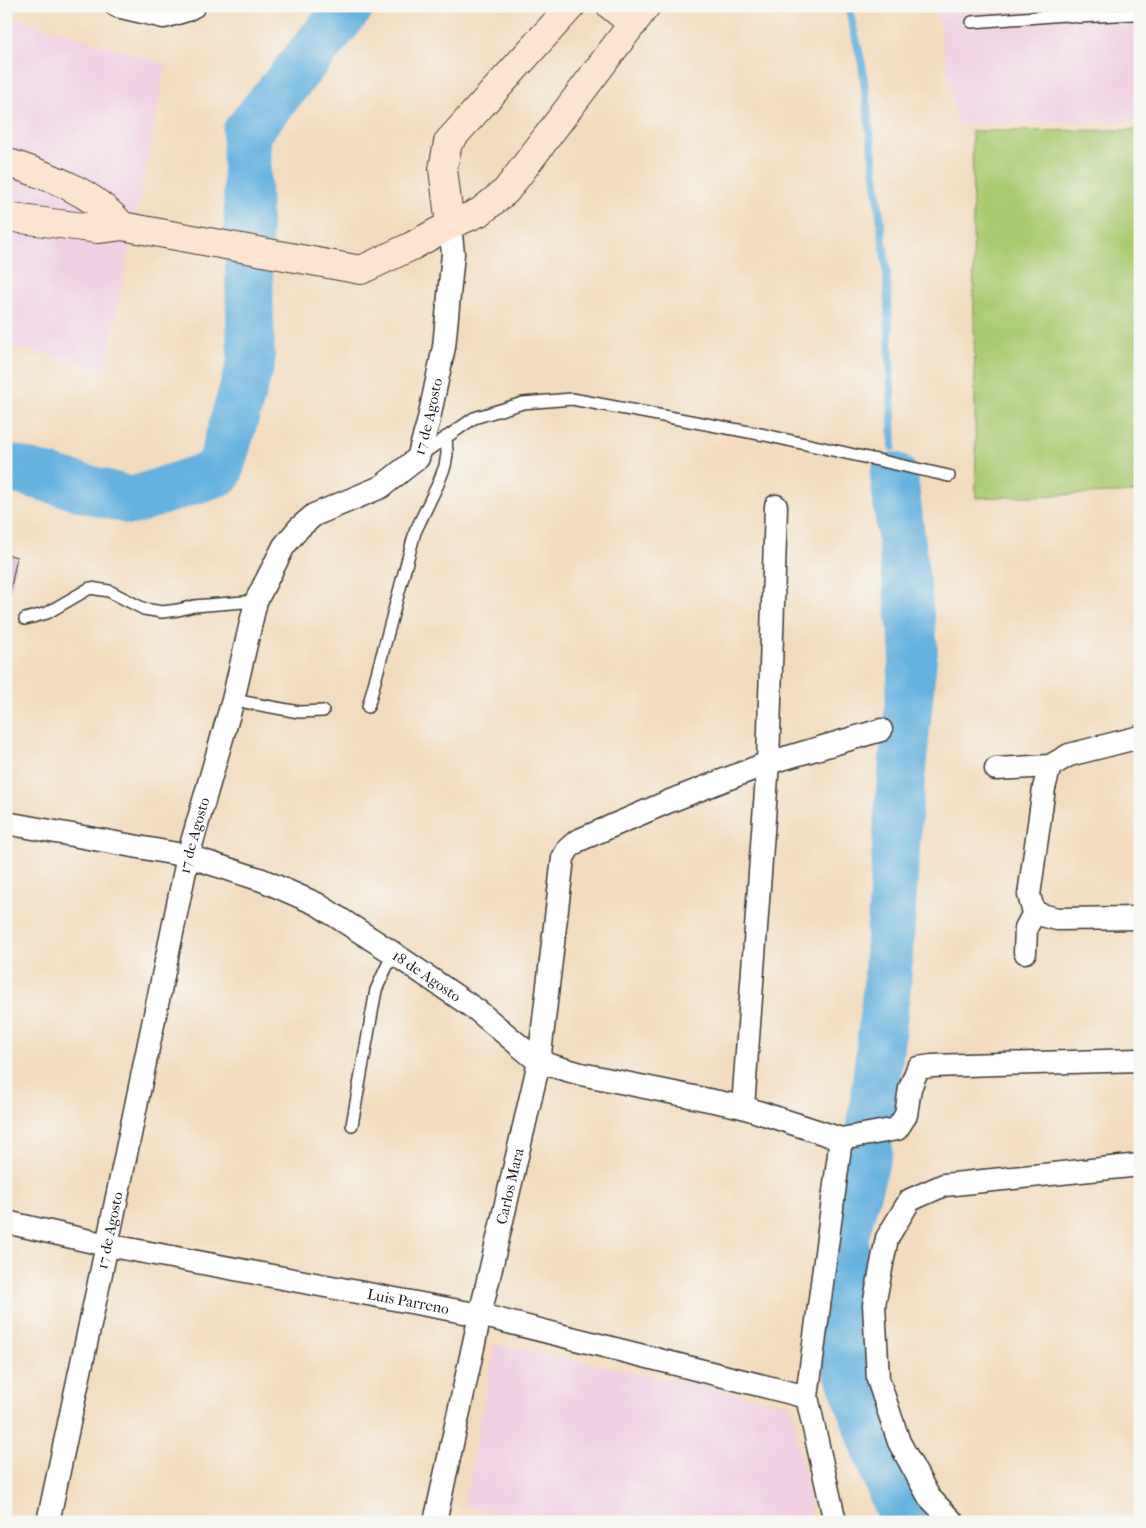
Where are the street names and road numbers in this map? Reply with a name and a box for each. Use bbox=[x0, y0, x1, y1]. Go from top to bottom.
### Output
street label: 17 de Agosto bbox=[410, 376, 446, 457]
street label: 17 de Agosto bbox=[176, 795, 214, 875]
street label: 18 de Agosto bbox=[389, 946, 465, 1006]
street label: Carlos Mara bbox=[492, 1145, 528, 1226]
street label: 17 de Agosto bbox=[93, 1190, 127, 1271]
street label: Luis Parreno bbox=[366, 1285, 451, 1318]

